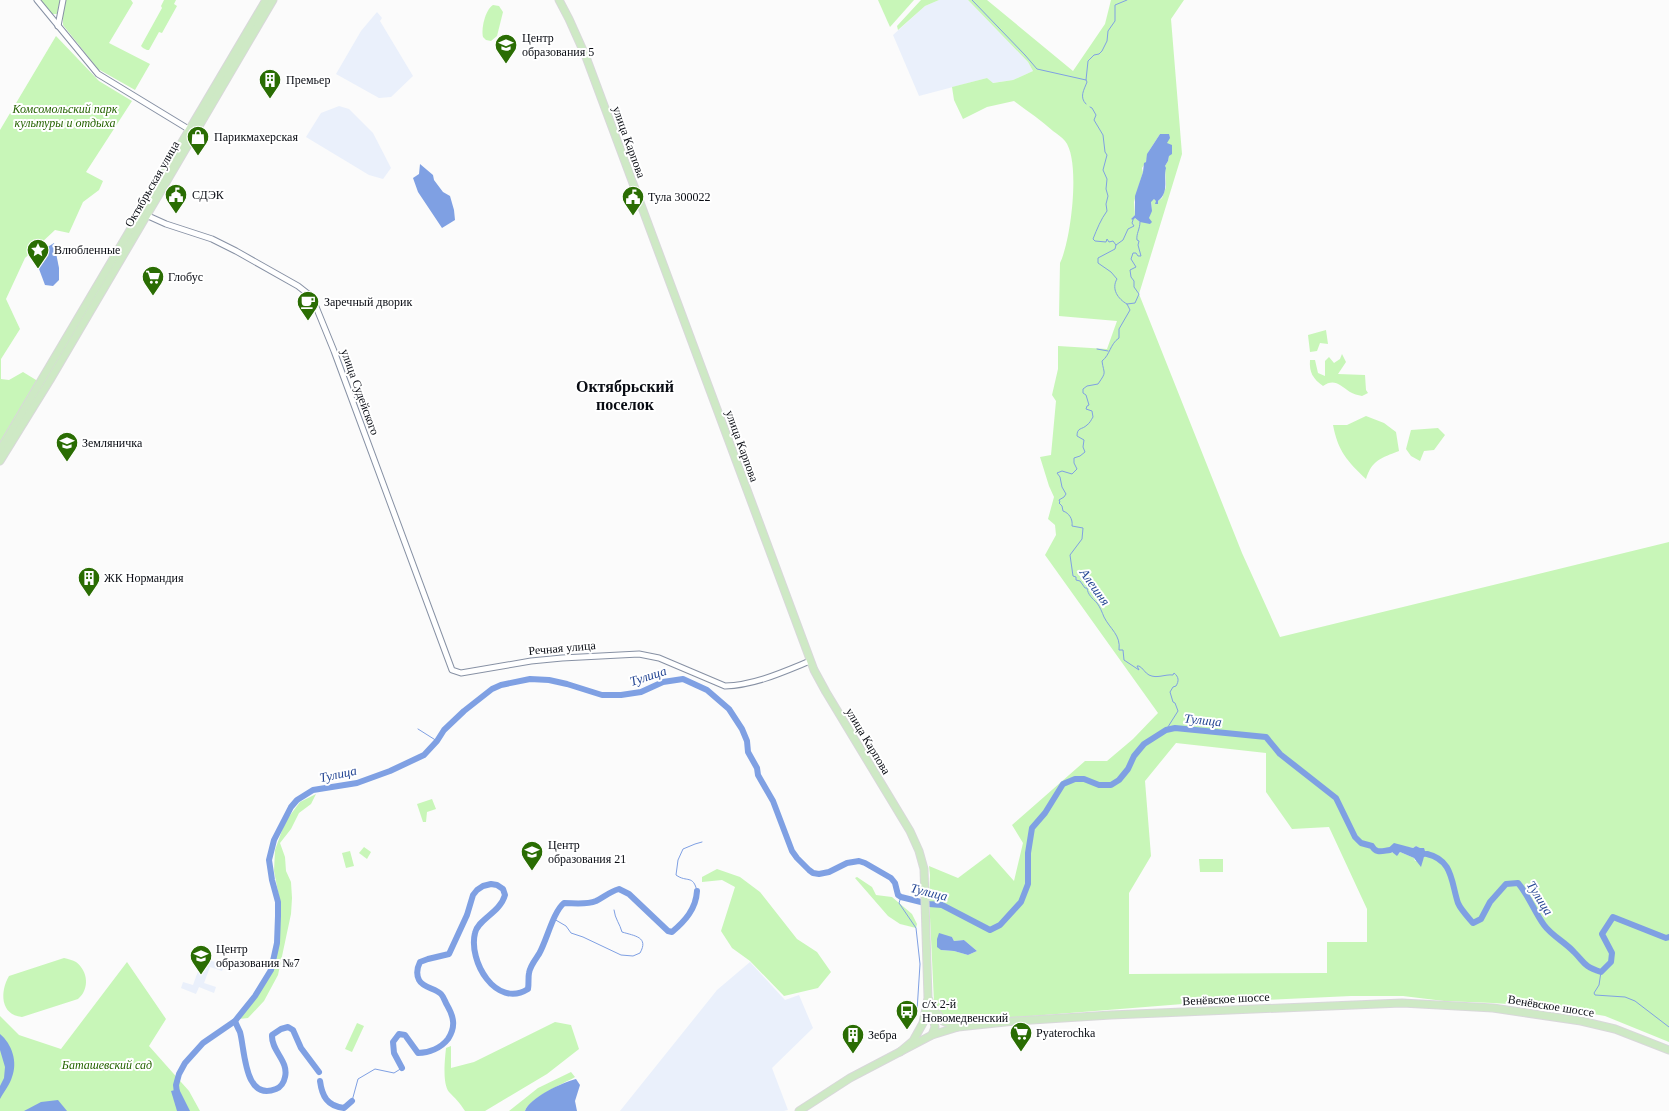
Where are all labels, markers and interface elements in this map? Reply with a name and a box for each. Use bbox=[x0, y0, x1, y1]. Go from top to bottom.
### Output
place label: Центр образования 5 bbox=[522, 31, 594, 59]
school or university icon: Центр образования 5 bbox=[493, 32, 519, 65]
building icon: Премьер bbox=[257, 67, 283, 100]
place label: Премьер bbox=[286, 73, 330, 87]
park label: Комсомольский парк культуры и отдыха bbox=[12, 102, 118, 130]
street label: улица Карпова bbox=[610, 104, 649, 180]
shop icon: Парикмахерская bbox=[185, 124, 211, 157]
place label: Парикмахерская bbox=[214, 130, 298, 144]
street label: Октябрьская улица bbox=[122, 138, 183, 229]
public building icon: СДЭК bbox=[163, 182, 189, 215]
public building icon: Тула 300022 bbox=[620, 184, 646, 217]
place label: СДЭК bbox=[192, 188, 225, 202]
place label: Тула 300022 bbox=[648, 190, 711, 204]
place icon: Влюбленные bbox=[25, 237, 51, 270]
place label: Влюбленные bbox=[54, 243, 120, 257]
supermarket icon: Глобус bbox=[140, 264, 166, 297]
place label: Глобус bbox=[168, 270, 203, 284]
cafe icon: Заречный дворик bbox=[295, 289, 321, 322]
place label: Заречный дворик bbox=[324, 295, 412, 309]
street label: улица Судейского bbox=[338, 347, 382, 437]
district label: Октябрьский поселок bbox=[576, 378, 674, 413]
street label: улица Карпова bbox=[723, 408, 762, 484]
school or university icon: Земляничка bbox=[54, 430, 80, 463]
place label: Земляничка bbox=[82, 436, 143, 450]
building icon: ЖК Нормандия bbox=[76, 565, 102, 598]
water label: Алешня bbox=[1076, 565, 1113, 609]
place label: ЖК Нормандия bbox=[104, 571, 184, 585]
street label: Речная улица bbox=[528, 638, 597, 658]
water label: Тулица bbox=[628, 663, 669, 689]
street label: улица Карпова bbox=[843, 705, 894, 777]
water label: Тулица bbox=[1183, 711, 1223, 729]
water label: Тулица bbox=[318, 763, 358, 785]
place label: Центр образования 21 bbox=[548, 838, 626, 866]
school or university icon: Центр образования 21 bbox=[519, 839, 545, 872]
water label: Тулица bbox=[1524, 878, 1557, 918]
water label: Тулица bbox=[909, 880, 950, 904]
place label: Центр образования №7 bbox=[216, 942, 300, 970]
school or university icon: Центр образования №7 bbox=[188, 943, 214, 976]
street label: Венёвское шоссе bbox=[1182, 990, 1270, 1008]
street label: Венёвское шоссе bbox=[1507, 992, 1595, 1020]
place label: с/х 2-й Новомедвенский bbox=[922, 997, 1009, 1025]
bus stop icon: с/х 2-й Новомедвенский bbox=[894, 998, 920, 1031]
supermarket icon: Pyaterochka bbox=[1008, 1020, 1034, 1053]
building icon: Зебра bbox=[840, 1022, 866, 1055]
place label: Pyaterochka bbox=[1036, 1026, 1096, 1040]
place label: Зебра bbox=[868, 1028, 897, 1042]
park label: Баташевский сад bbox=[61, 1058, 152, 1072]

